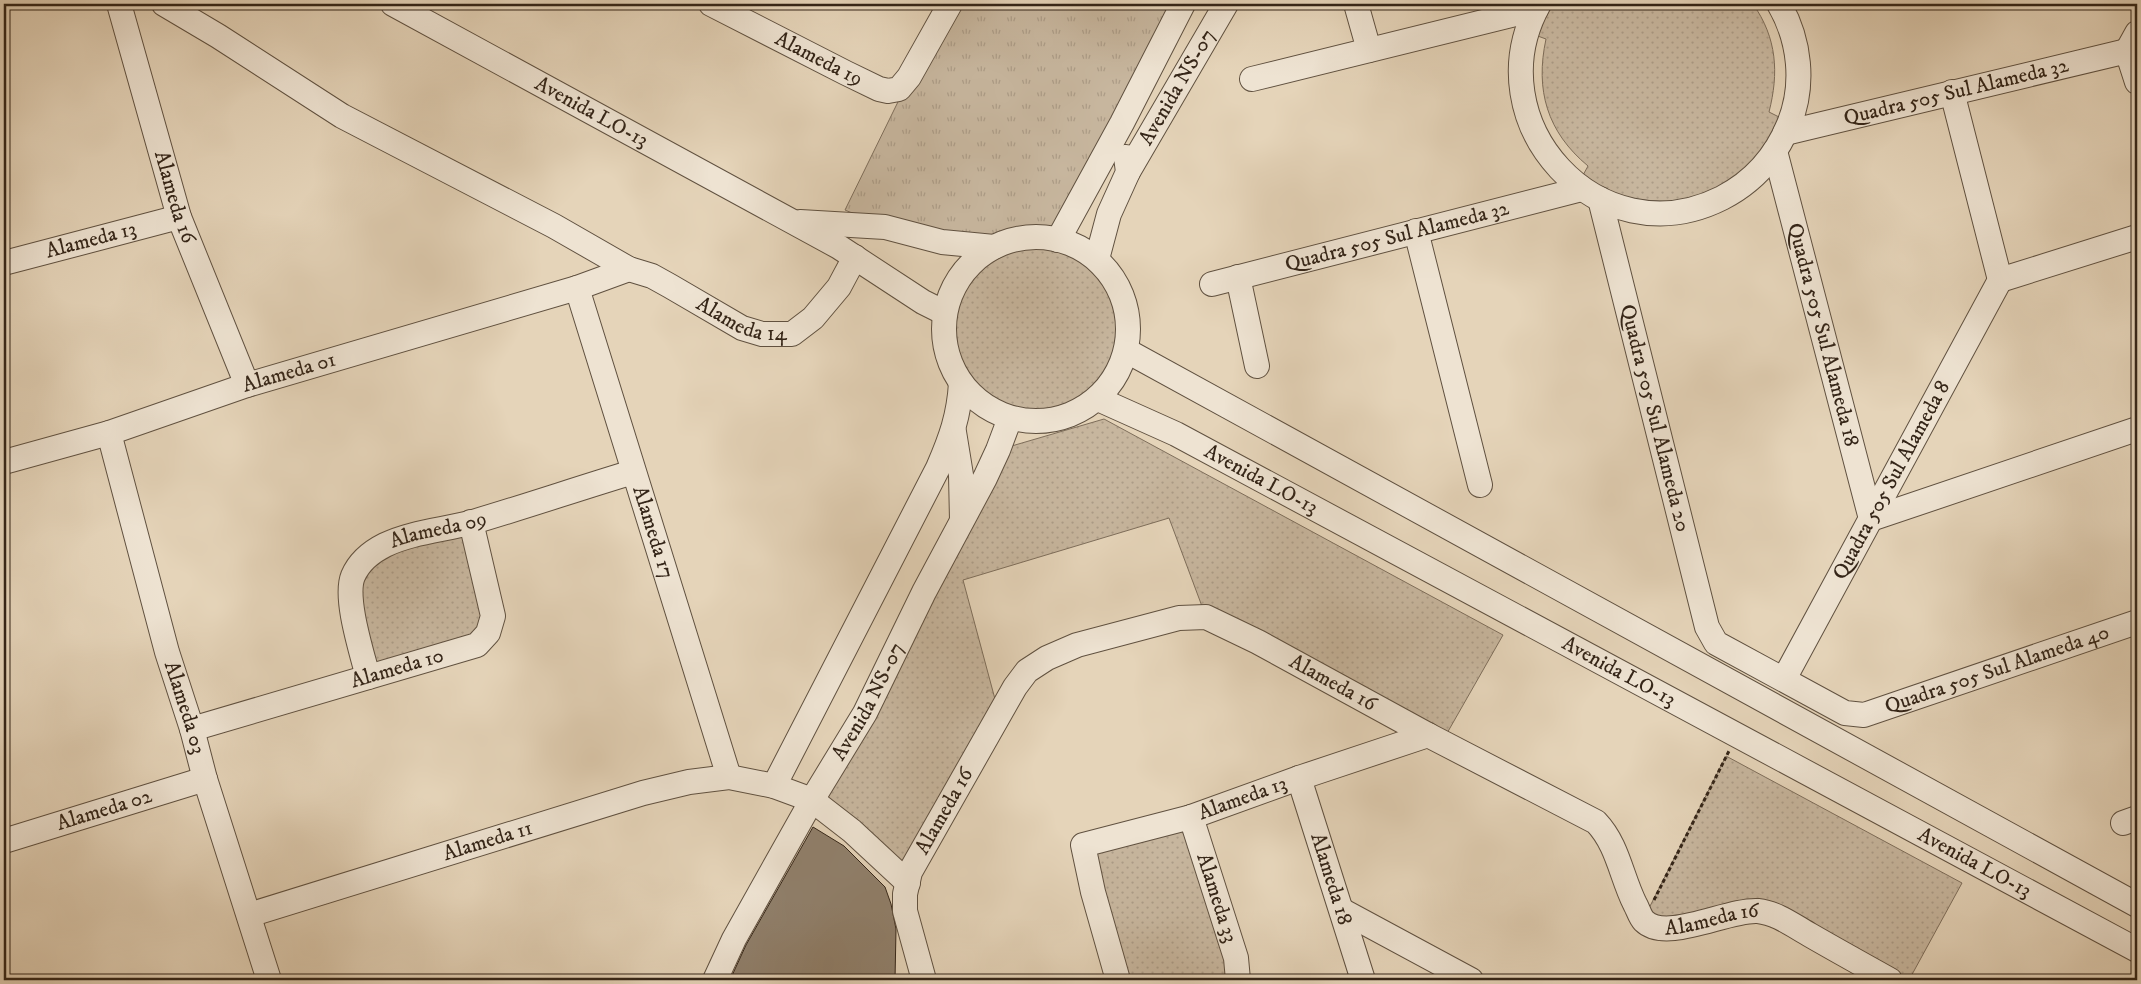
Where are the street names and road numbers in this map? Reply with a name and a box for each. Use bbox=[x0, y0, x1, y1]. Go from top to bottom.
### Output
street label: Avenida NS-07 bbox=[1133, 25, 1221, 150]
street label: Alameda 19 bbox=[770, 26, 867, 92]
street label: Quadra 505 Sul Alameda 32 bbox=[1841, 52, 2072, 131]
street label: Avenida LO-13 bbox=[530, 71, 653, 154]
street label: Alameda 16 bbox=[148, 148, 202, 248]
street label: Quadra 505 Sul Alameda 32 bbox=[1282, 195, 1512, 278]
street label: Alameda 13 bbox=[43, 216, 139, 264]
street label: Quadra 505 Sul Alameda 18 bbox=[1781, 220, 1865, 450]
street label: Alameda 14 bbox=[691, 291, 788, 347]
street label: Quadra 505 Sul Alameda 20 bbox=[1614, 302, 1696, 535]
street label: Alameda 01 bbox=[240, 347, 339, 399]
street label: Quadra 505 Sul Alameda 8 bbox=[1827, 376, 1956, 584]
street label: Avenida LO-13 bbox=[1200, 439, 1322, 521]
street label: Alameda 17 bbox=[626, 483, 680, 582]
street label: Alameda 09 bbox=[386, 506, 490, 555]
street label: Quadra 505 Sul Alameda 40 bbox=[1881, 619, 2113, 720]
street label: Avenida LO-13 bbox=[1557, 631, 1680, 713]
street label: Avenida NS-07 bbox=[826, 638, 910, 766]
street label: Alameda 10 bbox=[348, 642, 447, 695]
street label: Alameda 16 bbox=[1285, 649, 1382, 718]
street label: Alameda 03 bbox=[158, 658, 211, 757]
street label: Alameda 16 bbox=[910, 762, 980, 859]
street label: Alameda 13 bbox=[1195, 770, 1291, 826]
street label: Alameda 02 bbox=[53, 783, 156, 837]
street label: Alameda 11 bbox=[440, 815, 536, 867]
street label: Avenida LO-13 bbox=[1913, 822, 2036, 904]
street label: Alameda 18 bbox=[1304, 830, 1358, 928]
street label: Alameda 33 bbox=[1190, 850, 1243, 946]
street label: Alameda 16 bbox=[1664, 898, 1760, 942]

